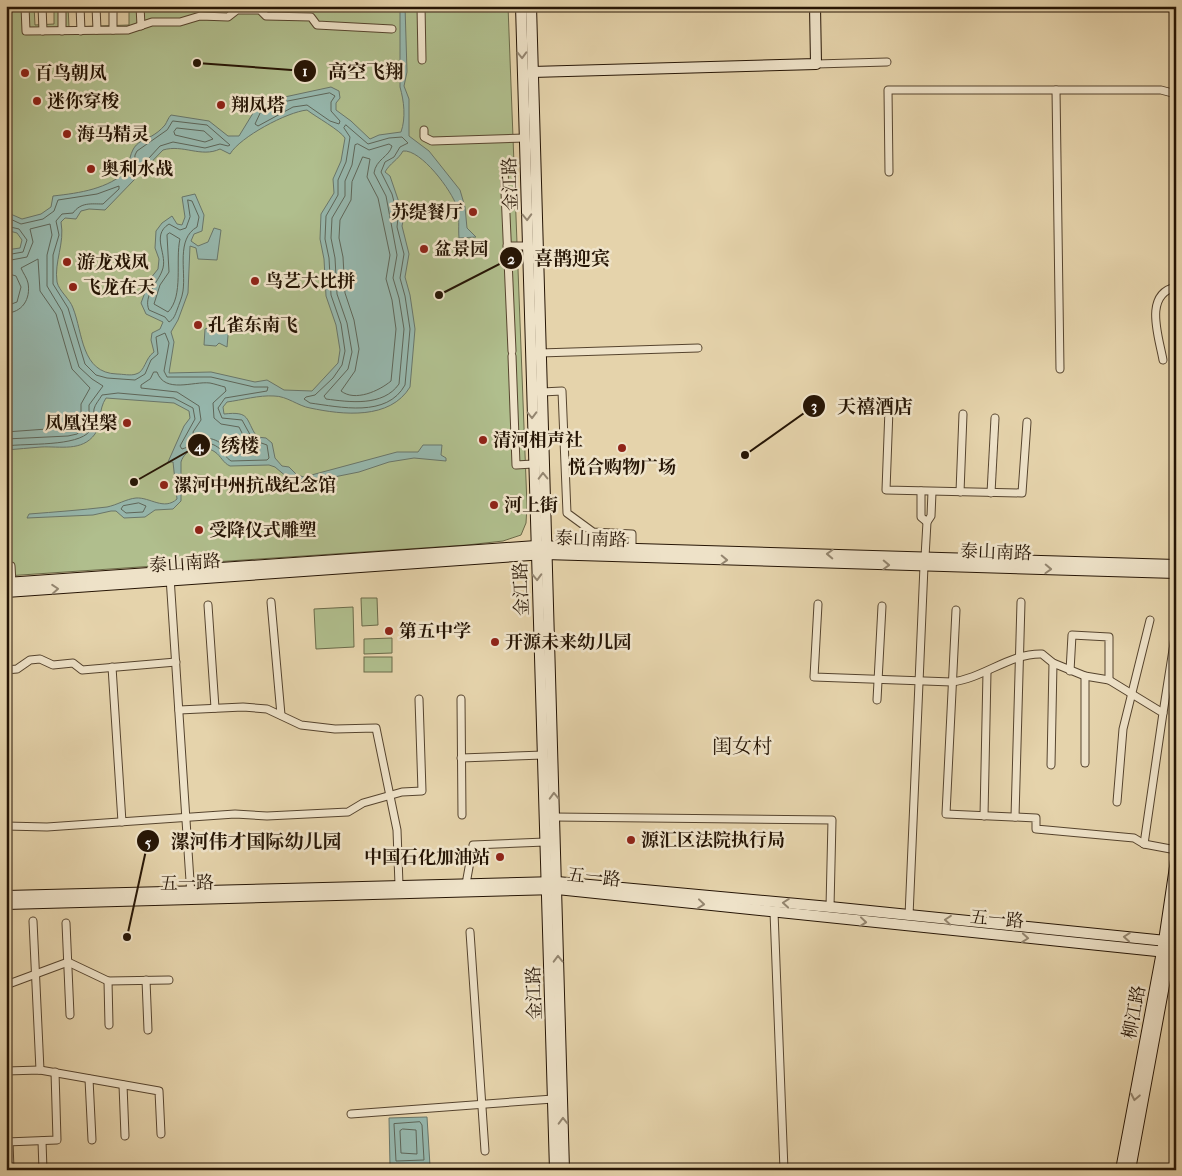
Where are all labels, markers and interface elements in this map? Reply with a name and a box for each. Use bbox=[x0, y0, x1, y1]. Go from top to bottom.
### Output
one-way arrow bbox=[517, 52, 527, 59]
callout: 高空飞翔 bbox=[293, 54, 414, 88]
text: 高空飞翔 bbox=[328, 61, 404, 83]
text: 1 bbox=[302, 62, 308, 80]
place label: 百鸟朝凤 bbox=[35, 63, 107, 84]
marker: 百鸟朝凤 bbox=[19, 67, 31, 79]
place label: 迷你穿梭 bbox=[47, 91, 119, 112]
marker: 迷你穿梭 bbox=[31, 95, 43, 107]
place label: 翔凤塔 bbox=[231, 95, 285, 116]
marker: 翔凤塔 bbox=[215, 99, 227, 111]
place label: 海马精灵 bbox=[77, 124, 149, 145]
marker: 海马精灵 bbox=[61, 128, 73, 140]
street label: 金江路 bbox=[499, 157, 522, 211]
place label: 奥利水战 bbox=[101, 159, 173, 180]
marker: 奥利水战 bbox=[85, 163, 97, 175]
place label: 苏缇餐厅 bbox=[391, 202, 463, 223]
marker: 苏缇餐厅 bbox=[467, 206, 479, 218]
one-way arrow bbox=[522, 214, 532, 222]
place label: 盆景园 bbox=[434, 239, 488, 260]
callout: 喜鹊迎宾 bbox=[499, 241, 620, 275]
marker: 盆景园 bbox=[418, 243, 430, 255]
text: 喜鹊迎宾 bbox=[534, 248, 610, 270]
text: 2 bbox=[507, 250, 515, 268]
place label: 游龙戏凤 bbox=[77, 252, 149, 273]
marker: 游龙戏凤 bbox=[61, 256, 73, 268]
place label: 鸟艺大比拼 bbox=[265, 271, 356, 292]
marker: 鸟艺大比拼 bbox=[249, 275, 261, 287]
place label: 飞龙在天 bbox=[83, 277, 155, 298]
marker: 飞龙在天 bbox=[67, 281, 79, 293]
place label: 孔雀东南飞 bbox=[208, 315, 298, 336]
marker: 孔雀东南飞 bbox=[192, 319, 204, 331]
callout: 天禧酒店 bbox=[802, 389, 923, 423]
text: 天禧酒店 bbox=[837, 396, 913, 418]
text: 3 bbox=[811, 397, 817, 415]
one-way arrow bbox=[527, 412, 537, 419]
place label: 凤凰涅槃 bbox=[45, 413, 117, 434]
marker: 凤凰涅槃 bbox=[121, 417, 133, 429]
callout: 绣楼 bbox=[186, 428, 269, 462]
place label: 清河相声社 bbox=[493, 430, 583, 451]
marker: 清河相声社 bbox=[477, 434, 489, 446]
text: 绣楼 bbox=[221, 435, 259, 457]
text: 4 bbox=[194, 437, 205, 455]
marker: 悦合购物广场 bbox=[616, 442, 628, 454]
place label: 悦合购物广场 bbox=[568, 457, 676, 478]
one-way arrow bbox=[538, 472, 549, 480]
place label: 漯河中州抗战纪念馆 bbox=[174, 475, 336, 496]
marker: 漯河中州抗战纪念馆 bbox=[158, 479, 170, 491]
place label: 河上街 bbox=[504, 495, 558, 516]
marker: 河上街 bbox=[488, 499, 500, 511]
place label: 受降仪式雕塑 bbox=[209, 520, 317, 541]
marker: 受降仪式雕塑 bbox=[193, 524, 205, 536]
street label: 泰山南路 bbox=[555, 528, 627, 551]
street label: 泰山南路 bbox=[960, 541, 1032, 564]
one-way arrow bbox=[825, 549, 833, 559]
street label: 泰山南路 bbox=[148, 551, 222, 576]
one-way arrow bbox=[720, 554, 728, 565]
one-way arrow bbox=[882, 559, 890, 570]
street label: 金江路 bbox=[510, 562, 533, 616]
one-way arrow bbox=[1045, 564, 1053, 575]
one-way arrow bbox=[532, 574, 543, 582]
one-way arrow bbox=[51, 583, 59, 594]
place label: 第五中学 bbox=[399, 621, 471, 642]
marker: 第五中学 bbox=[383, 625, 395, 637]
place label: 开源未来幼儿园 bbox=[505, 632, 631, 653]
marker: 开源未来幼儿园 bbox=[489, 636, 501, 648]
district label: 闺女村 bbox=[712, 735, 772, 758]
one-way arrow bbox=[548, 792, 559, 800]
callout: 漯河伟才国际幼儿园 bbox=[135, 824, 351, 858]
place label: 源汇区法院执行局 bbox=[641, 830, 785, 851]
text: 漯河伟才国际幼儿园 bbox=[170, 831, 342, 853]
text: 5 bbox=[145, 833, 152, 851]
marker: 源汇区法院执行局 bbox=[625, 834, 637, 846]
place label: 中国石化加油站 bbox=[364, 847, 490, 868]
marker: 中国石化加油站 bbox=[494, 851, 506, 863]
street label: 五一路 bbox=[566, 864, 622, 891]
street label: 五一路 bbox=[160, 873, 214, 894]
one-way arrow bbox=[698, 898, 706, 909]
one-way arrow bbox=[782, 898, 790, 909]
street label: 五一路 bbox=[969, 907, 1025, 932]
one-way arrow bbox=[944, 915, 952, 926]
one-way arrow bbox=[859, 916, 867, 927]
one-way arrow bbox=[1021, 932, 1029, 943]
one-way arrow bbox=[1123, 932, 1131, 943]
one-way arrow bbox=[553, 954, 564, 962]
street label: 金江路 bbox=[523, 966, 546, 1020]
street label: 柳江路 bbox=[1119, 984, 1150, 1041]
one-way arrow bbox=[1130, 1093, 1140, 1102]
one-way arrow bbox=[557, 1117, 568, 1125]

